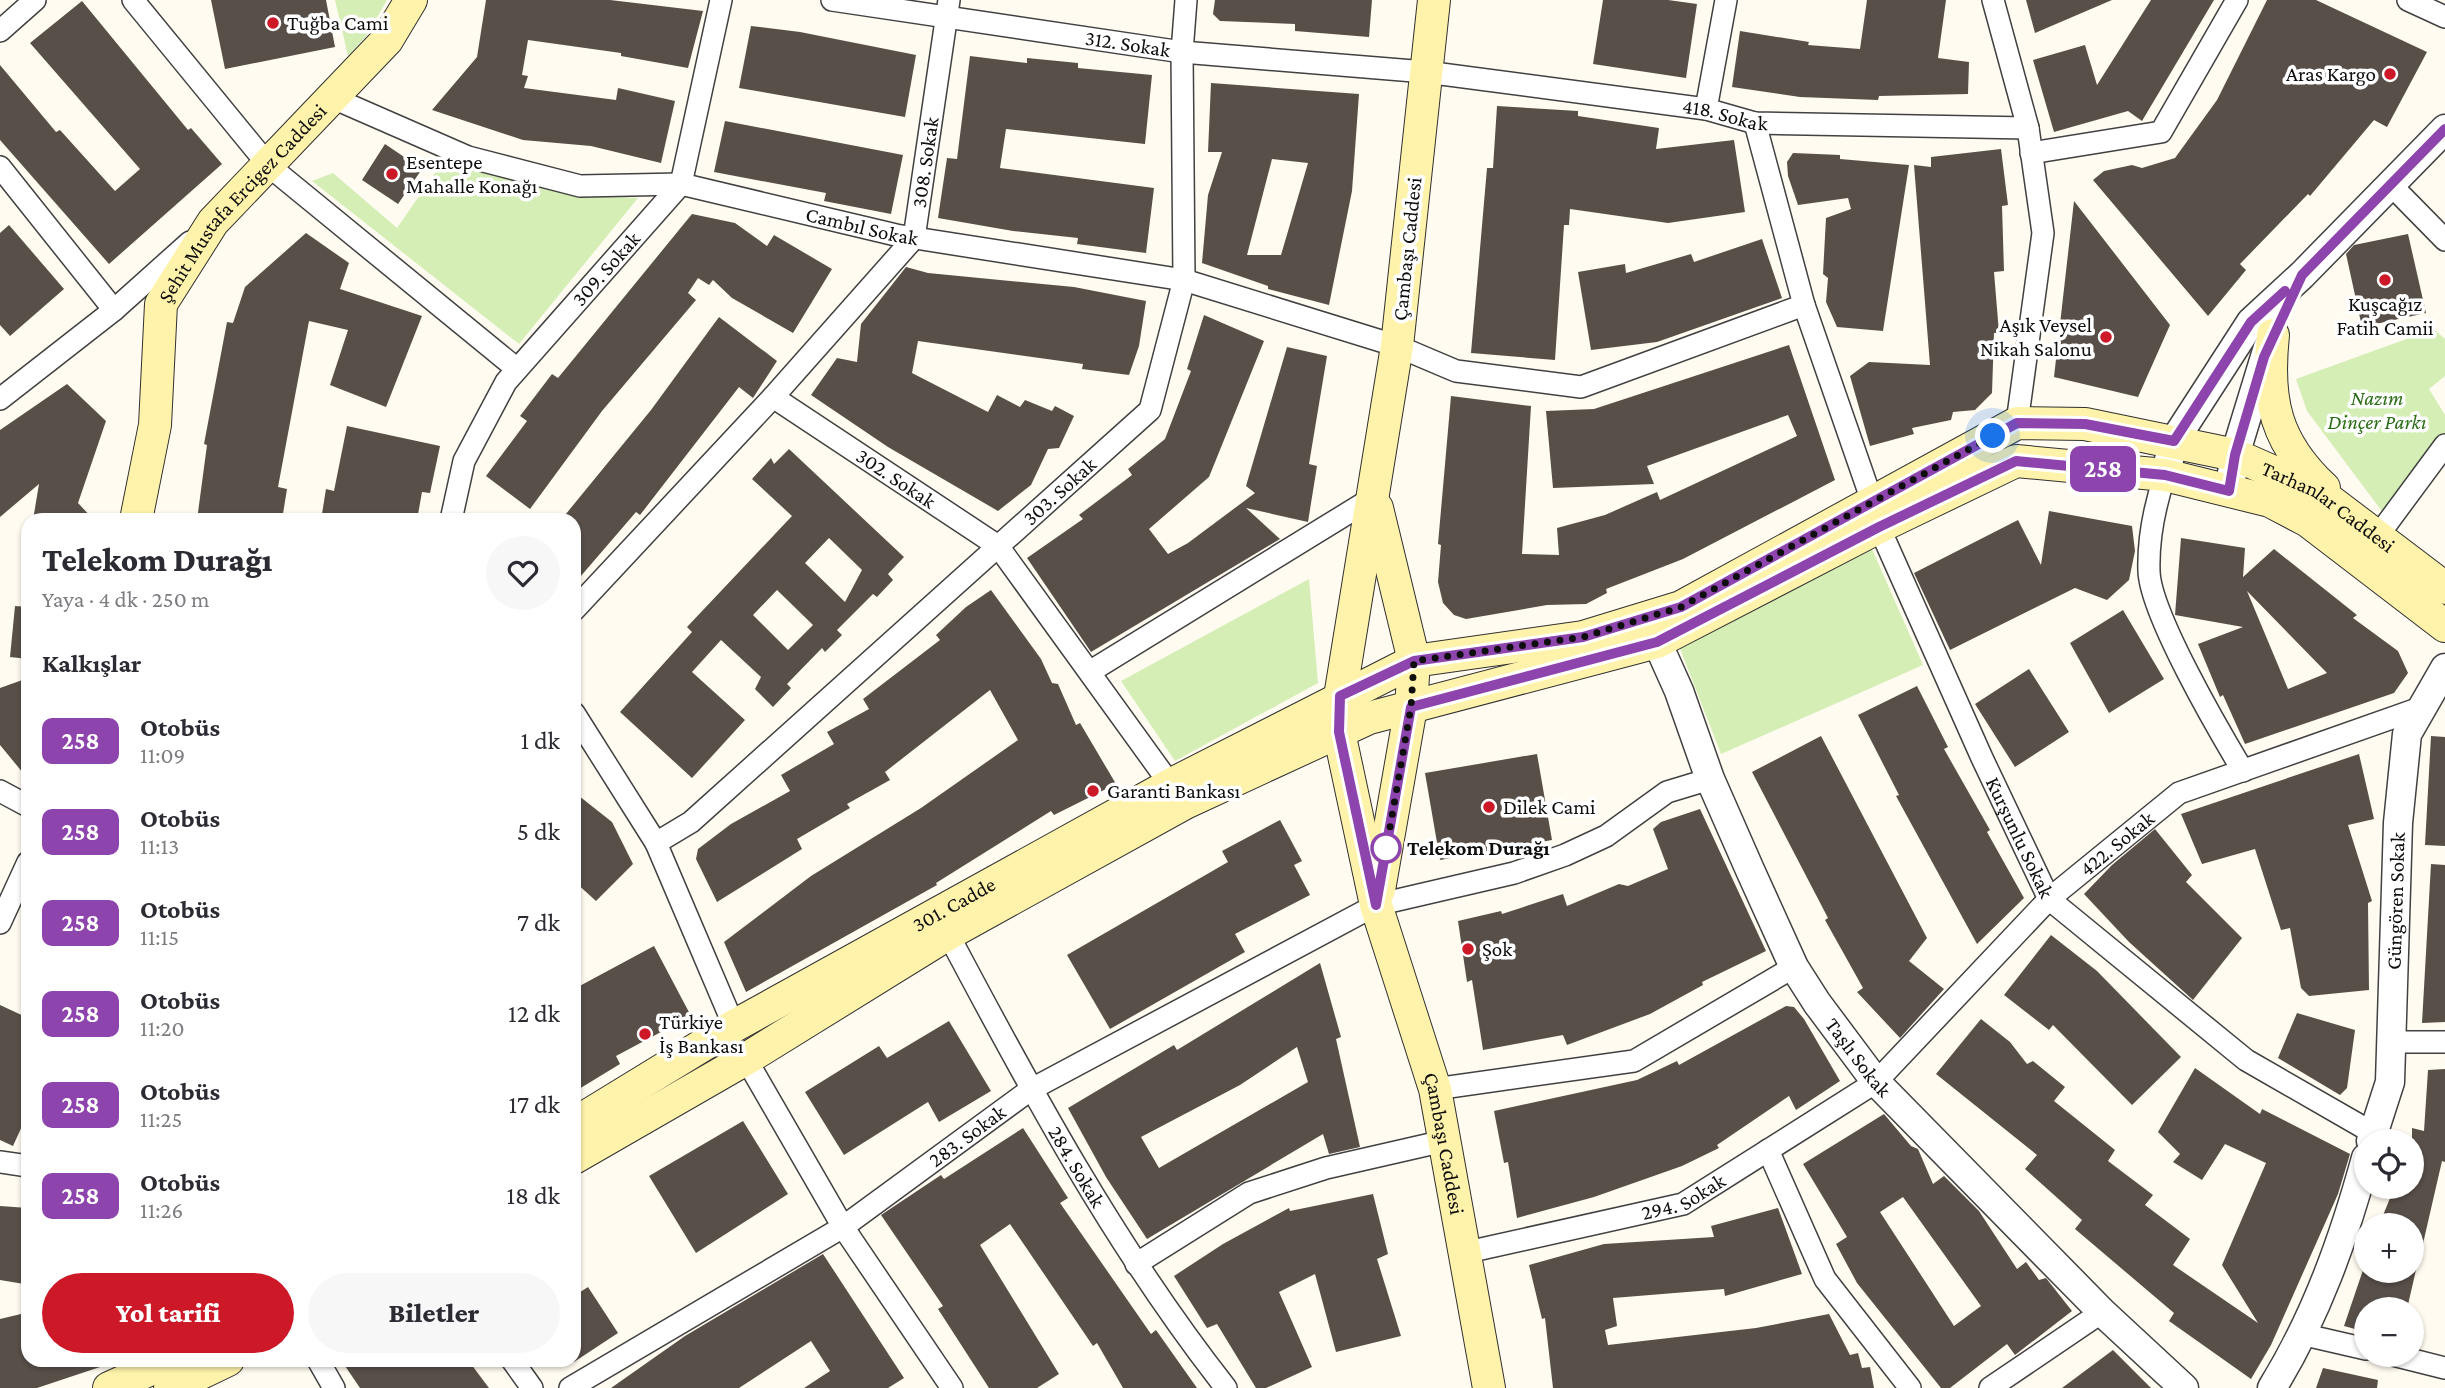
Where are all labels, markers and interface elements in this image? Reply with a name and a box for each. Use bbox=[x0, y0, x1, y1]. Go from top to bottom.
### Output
place label: Tuğba Cami bbox=[287, 11, 389, 35]
marker: Tuğba Cami bbox=[265, 15, 281, 31]
street label: 312. Sokak bbox=[1084, 26, 1172, 62]
place label: Aras Kargo bbox=[2286, 62, 2376, 86]
marker: Aras Kargo bbox=[2382, 66, 2398, 82]
street label: 418. Sokak bbox=[1681, 94, 1768, 135]
street label: Şehit Mustafa Ercigez Caddesi bbox=[153, 99, 332, 307]
street label: 308. Sokak bbox=[907, 115, 944, 209]
place label: Esentepe Mahalle Konağı bbox=[406, 150, 538, 198]
marker: Esentepe Mahalle Konağı bbox=[384, 166, 400, 182]
street label: Çambaşı Caddesi bbox=[1388, 176, 1427, 322]
street label: Cambıl Sokak bbox=[803, 202, 920, 250]
street label: 309. Sokak bbox=[567, 227, 645, 311]
marker: Kuşcağız Fatih Camii bbox=[2377, 272, 2393, 288]
place label: Kuşcağız Fatih Camii bbox=[2336, 292, 2434, 340]
place label: Aşık Veysel Nikah Salonu bbox=[1980, 313, 2092, 361]
marker: Aşık Veysel Nikah Salonu bbox=[2098, 329, 2114, 345]
park label: Nazım Dinçer Parkı bbox=[2328, 386, 2426, 434]
your location bbox=[1975, 418, 2010, 453]
street label: 302. Sokak bbox=[852, 443, 940, 513]
line badge: 258 bbox=[2063, 446, 2143, 492]
street label: 303. Sokak bbox=[1018, 452, 1101, 530]
text: 258 bbox=[2084, 455, 2122, 482]
street label: Tarhanlar Caddesi bbox=[2258, 456, 2400, 558]
button: heart bbox=[486, 536, 560, 610]
text: Telekom Durağı bbox=[42, 541, 272, 578]
text: Yaya · 4 dk · 250 m bbox=[42, 586, 209, 612]
text: Kalkışlar bbox=[42, 649, 141, 678]
text: Otobüs bbox=[140, 713, 220, 742]
text: 1 dk bbox=[520, 726, 560, 755]
text: 258 bbox=[62, 727, 99, 754]
text: 11:09 bbox=[140, 742, 185, 768]
street label: Kurşunlu Sokak bbox=[1981, 773, 2059, 902]
place label: Garanti Bankası bbox=[1107, 779, 1241, 803]
marker: Garanti Bankası bbox=[1085, 783, 1101, 799]
place label: Dilek Cami bbox=[1503, 795, 1596, 819]
marker: Dilek Cami bbox=[1481, 799, 1497, 815]
text: Otobüs bbox=[140, 804, 220, 833]
street label: 422. Sokak bbox=[2075, 806, 2159, 881]
text: 5 dk bbox=[517, 817, 560, 846]
text: 258 bbox=[62, 818, 99, 845]
street label: Güngören Sokak bbox=[2381, 832, 2410, 970]
text: 11:13 bbox=[140, 833, 179, 859]
marker: Telekom Durağı bbox=[1371, 833, 1401, 863]
place label: Telekom Durağı bbox=[1407, 836, 1550, 860]
street label: 301. Cadde bbox=[908, 872, 1000, 937]
text: Otobüs bbox=[140, 895, 220, 924]
text: 7 dk bbox=[517, 908, 560, 937]
text: 258 bbox=[62, 909, 99, 936]
text: 11:15 bbox=[140, 924, 179, 950]
place label: Şok bbox=[1482, 937, 1512, 961]
marker: Şok bbox=[1460, 941, 1476, 957]
text: Otobüs bbox=[140, 986, 220, 1015]
text: 12 dk bbox=[508, 999, 560, 1028]
text: 258 bbox=[62, 1000, 99, 1027]
place label: Türkiye İş Bankası bbox=[659, 1010, 744, 1058]
street label: Taşlı Sokak bbox=[1820, 1013, 1896, 1102]
text: 11:20 bbox=[140, 1015, 185, 1041]
marker: Türkiye İş Bankası bbox=[637, 1026, 653, 1042]
street label: Çambaşı Caddesi bbox=[1418, 1069, 1470, 1217]
text: Otobüs bbox=[140, 1077, 220, 1106]
text: 17 dk bbox=[508, 1090, 560, 1119]
text: 258 bbox=[62, 1091, 99, 1118]
street label: 283. Sokak bbox=[924, 1100, 1010, 1172]
text: 11:25 bbox=[140, 1106, 182, 1132]
street label: 284. Sokak bbox=[1043, 1122, 1110, 1212]
map controls bbox=[2354, 1129, 2424, 1367]
button: locate bbox=[2354, 1129, 2424, 1199]
text: Otobüs bbox=[140, 1168, 220, 1197]
street label: 294. Sokak bbox=[1639, 1168, 1730, 1225]
text: 18 dk bbox=[506, 1181, 560, 1210]
text: 258 bbox=[62, 1182, 99, 1209]
text: 11:26 bbox=[140, 1197, 183, 1223]
button: + bbox=[2354, 1213, 2424, 1283]
button: Yol tarifi bbox=[42, 1273, 294, 1353]
button: Biletler bbox=[308, 1273, 560, 1353]
button: − bbox=[2354, 1297, 2424, 1367]

